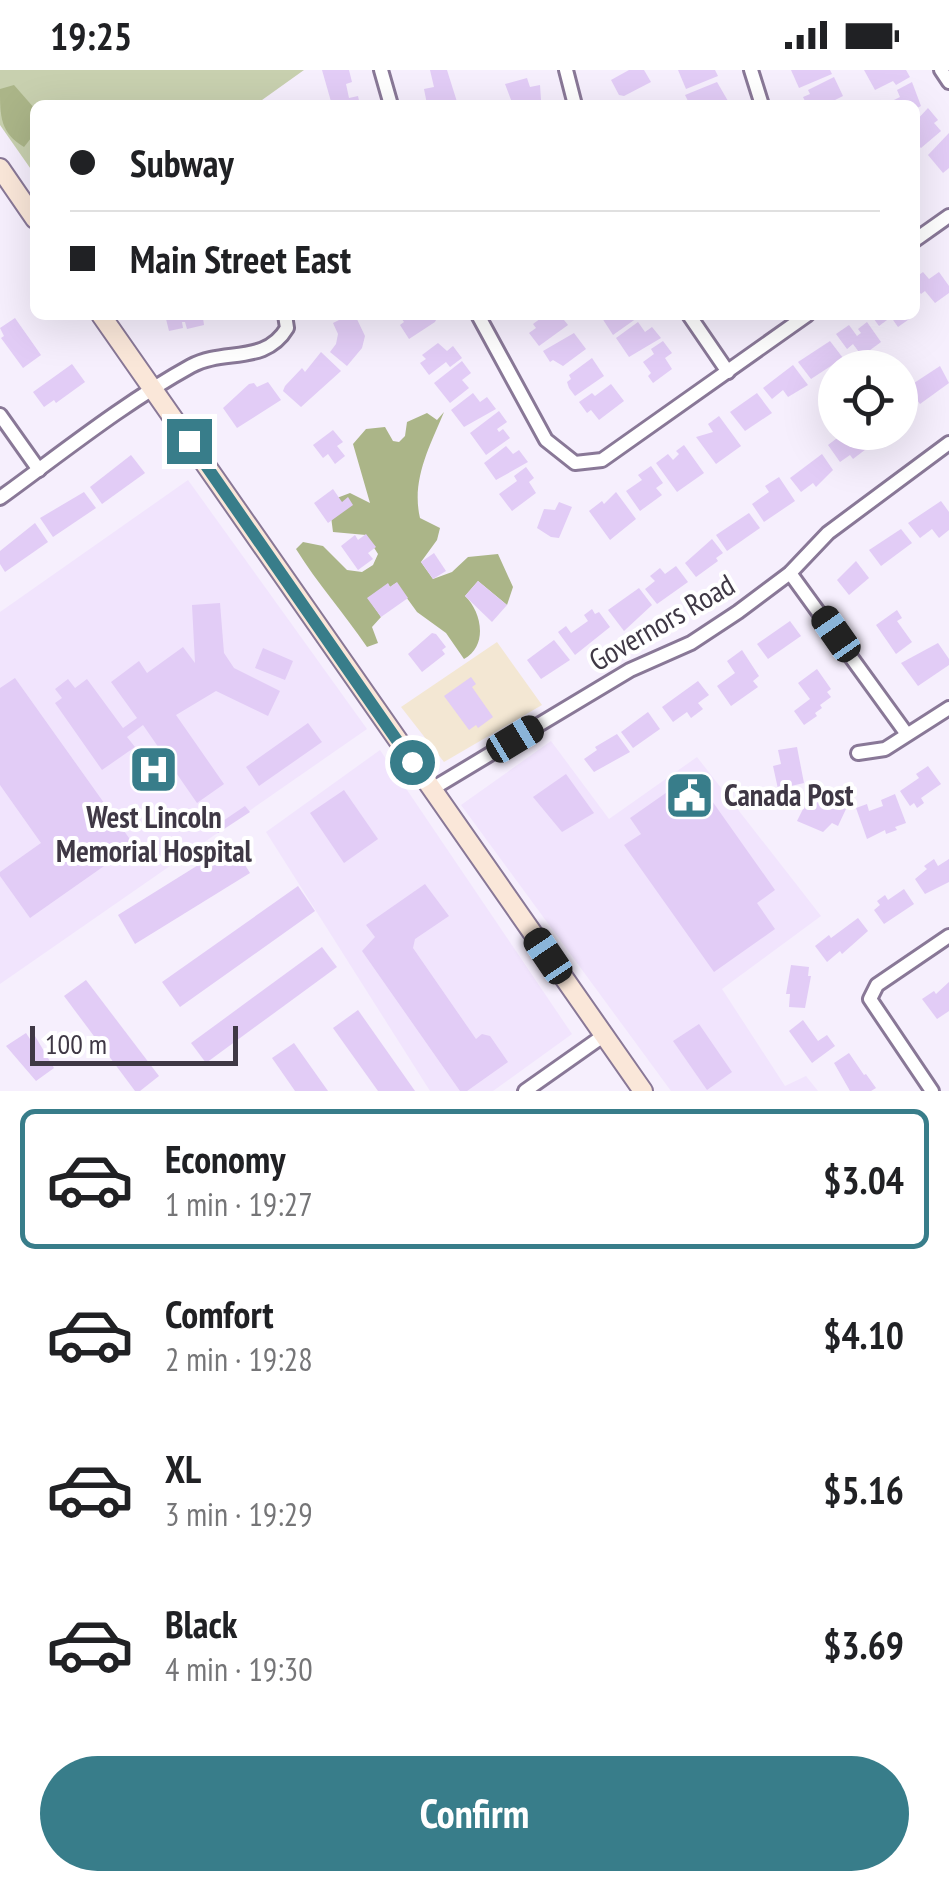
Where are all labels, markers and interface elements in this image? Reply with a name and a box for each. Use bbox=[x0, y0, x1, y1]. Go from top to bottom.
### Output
text: 19:25 bbox=[50, 11, 132, 60]
text: Subway bbox=[130, 138, 234, 187]
text: Main Street East bbox=[130, 234, 351, 283]
map controls bbox=[818, 350, 918, 450]
button: locate bbox=[818, 350, 918, 450]
route end bbox=[167, 419, 212, 464]
street label: Governors Road bbox=[581, 564, 741, 679]
car bbox=[807, 601, 865, 667]
car bbox=[482, 711, 548, 767]
route start bbox=[390, 740, 435, 785]
hospital icon: West Lincoln Memorial Hospital bbox=[128, 743, 180, 795]
public building icon: Canada Post bbox=[663, 770, 715, 822]
place label: Canada Post bbox=[724, 775, 854, 814]
place label: West Lincoln Memorial Hospital bbox=[56, 797, 253, 870]
car bbox=[519, 923, 577, 989]
scale bar bbox=[30, 1021, 238, 1066]
text: 100 m bbox=[45, 1025, 107, 1062]
icon: car bbox=[45, 1134, 135, 1224]
text: Economy bbox=[165, 1134, 285, 1183]
text: $3.04 bbox=[823, 1155, 904, 1204]
text: 1 min · 19:27 bbox=[165, 1183, 313, 1225]
icon: car bbox=[45, 1289, 135, 1379]
text: Comfort bbox=[165, 1289, 274, 1338]
text: $4.10 bbox=[823, 1310, 904, 1359]
text: 2 min · 19:28 bbox=[165, 1338, 313, 1380]
icon: car bbox=[45, 1444, 135, 1534]
text: XL bbox=[165, 1444, 201, 1493]
text: $5.16 bbox=[823, 1465, 904, 1514]
text: 3 min · 19:29 bbox=[165, 1493, 313, 1535]
icon: car bbox=[45, 1599, 135, 1689]
text: Black bbox=[165, 1599, 238, 1648]
text: $3.69 bbox=[823, 1620, 904, 1669]
text: 4 min · 19:30 bbox=[165, 1648, 313, 1690]
button: Confirm bbox=[40, 1756, 909, 1871]

